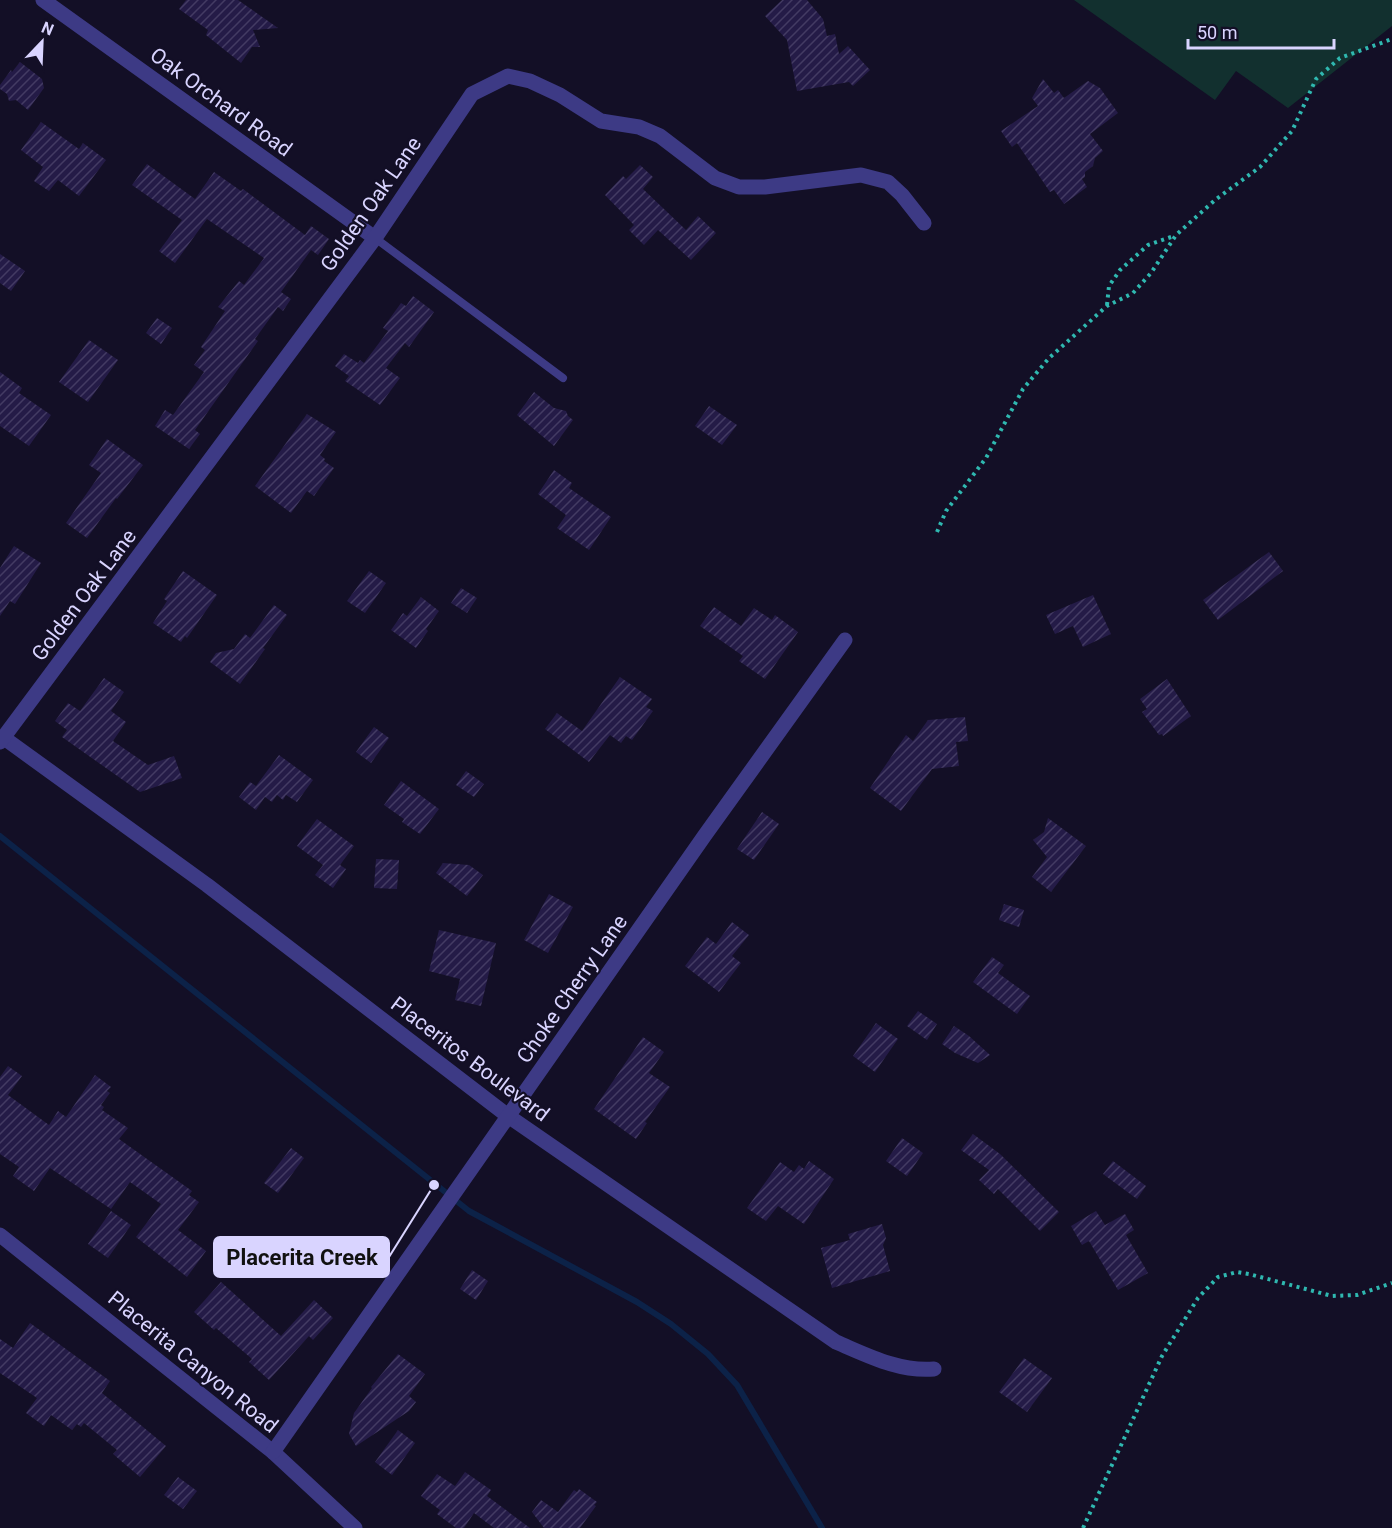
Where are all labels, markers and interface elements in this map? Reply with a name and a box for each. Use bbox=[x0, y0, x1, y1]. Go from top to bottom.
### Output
north arrow bbox=[12, 12, 72, 72]
scale bar bbox=[1188, 12, 1334, 50]
text: N bbox=[39, 18, 57, 40]
text: 50 m bbox=[1197, 22, 1237, 43]
street label: Oak Orchard Road bbox=[145, 43, 297, 161]
street label: Golden Oak Lane bbox=[316, 132, 426, 276]
street label: Golden Oak Lane bbox=[27, 525, 141, 665]
street label: Choke Cherry Lane bbox=[512, 910, 632, 1068]
street label: Placeritos Boulevard bbox=[386, 992, 554, 1126]
callout: Placerita Creek bbox=[214, 1237, 389, 1277]
text: Placerita Creek bbox=[226, 1245, 378, 1270]
street label: Placerita Canyon Road bbox=[103, 1286, 283, 1438]

